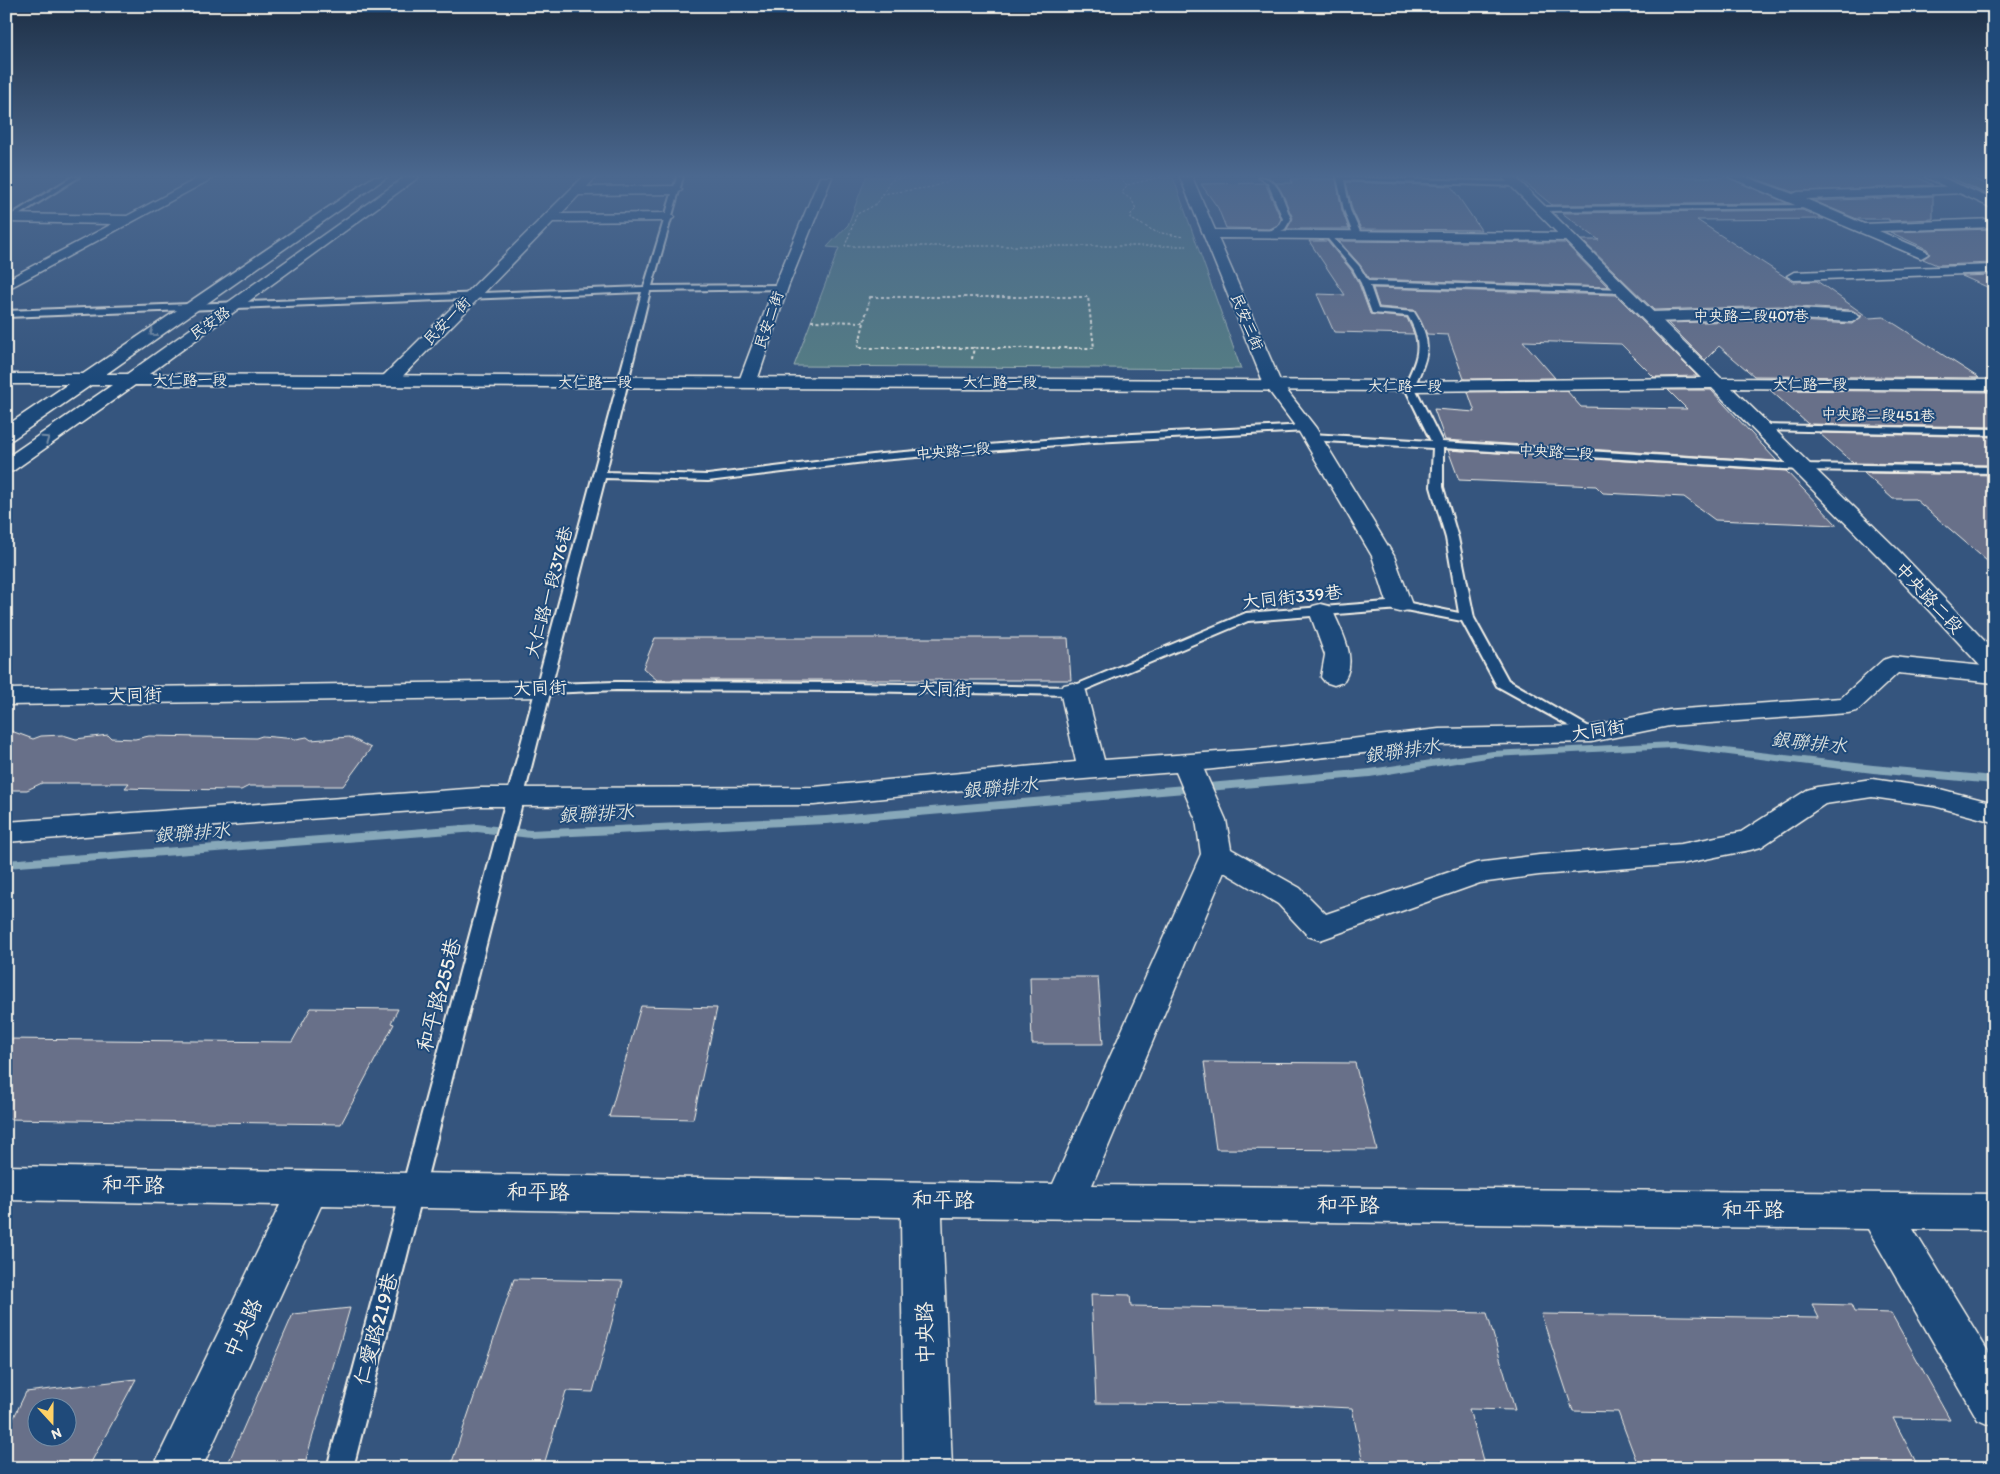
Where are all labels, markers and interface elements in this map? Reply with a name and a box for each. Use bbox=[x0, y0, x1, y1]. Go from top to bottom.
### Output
street label: 民安二街 bbox=[751, 289, 787, 351]
street label: 民安三街 bbox=[1227, 291, 1267, 353]
street label: 民安一街 bbox=[420, 293, 474, 349]
street label: 民安路 bbox=[186, 303, 234, 343]
street label: 中央路二段407巷 bbox=[1693, 307, 1809, 325]
one-way arrow bbox=[150, 328, 159, 336]
street label: 大仁路一段 bbox=[152, 371, 228, 389]
street label: 大仁路一段 bbox=[557, 373, 633, 391]
street label: 大仁路一段 bbox=[962, 373, 1038, 391]
street label: 大仁路一段 bbox=[1772, 375, 1848, 393]
street label: 大仁路一段 bbox=[1367, 377, 1443, 395]
street label: 中央路二段451巷 bbox=[1821, 405, 1935, 425]
one-way arrow bbox=[40, 436, 50, 445]
street label: 中央路二段 bbox=[915, 439, 991, 463]
street label: 中央路二段 bbox=[1518, 441, 1594, 463]
street label: 大仁路一段376巷 bbox=[521, 523, 577, 661]
street label: 中央路二段 bbox=[1890, 558, 1968, 638]
street label: 大同街339巷 bbox=[1241, 581, 1343, 613]
street label: 大同街 bbox=[513, 676, 567, 700]
street label: 大同街 bbox=[918, 678, 972, 700]
street label: 大同街 bbox=[108, 684, 162, 706]
street label: 大同街 bbox=[1570, 715, 1626, 745]
water label: 銀聯排水 bbox=[1770, 727, 1849, 758]
water label: 銀聯排水 bbox=[1363, 734, 1442, 767]
water label: 銀聯排水 bbox=[961, 773, 1040, 802]
water label: 銀聯排水 bbox=[557, 800, 636, 827]
water label: 銀聯排水 bbox=[153, 818, 232, 847]
street label: 和平路255巷 bbox=[411, 935, 466, 1055]
street label: 和平路 bbox=[101, 1171, 165, 1198]
street label: 和平路 bbox=[506, 1178, 570, 1205]
street label: 和平路 bbox=[911, 1186, 975, 1213]
street label: 和平路 bbox=[1316, 1191, 1380, 1218]
street label: 和平路 bbox=[1722, 1197, 1785, 1222]
street label: 仁愛路219巷 bbox=[348, 1270, 403, 1388]
street label: 中央路 bbox=[218, 1294, 267, 1362]
street label: 中央路 bbox=[911, 1301, 938, 1365]
north arrow bbox=[28, 1396, 78, 1446]
text: N bbox=[49, 1424, 64, 1443]

